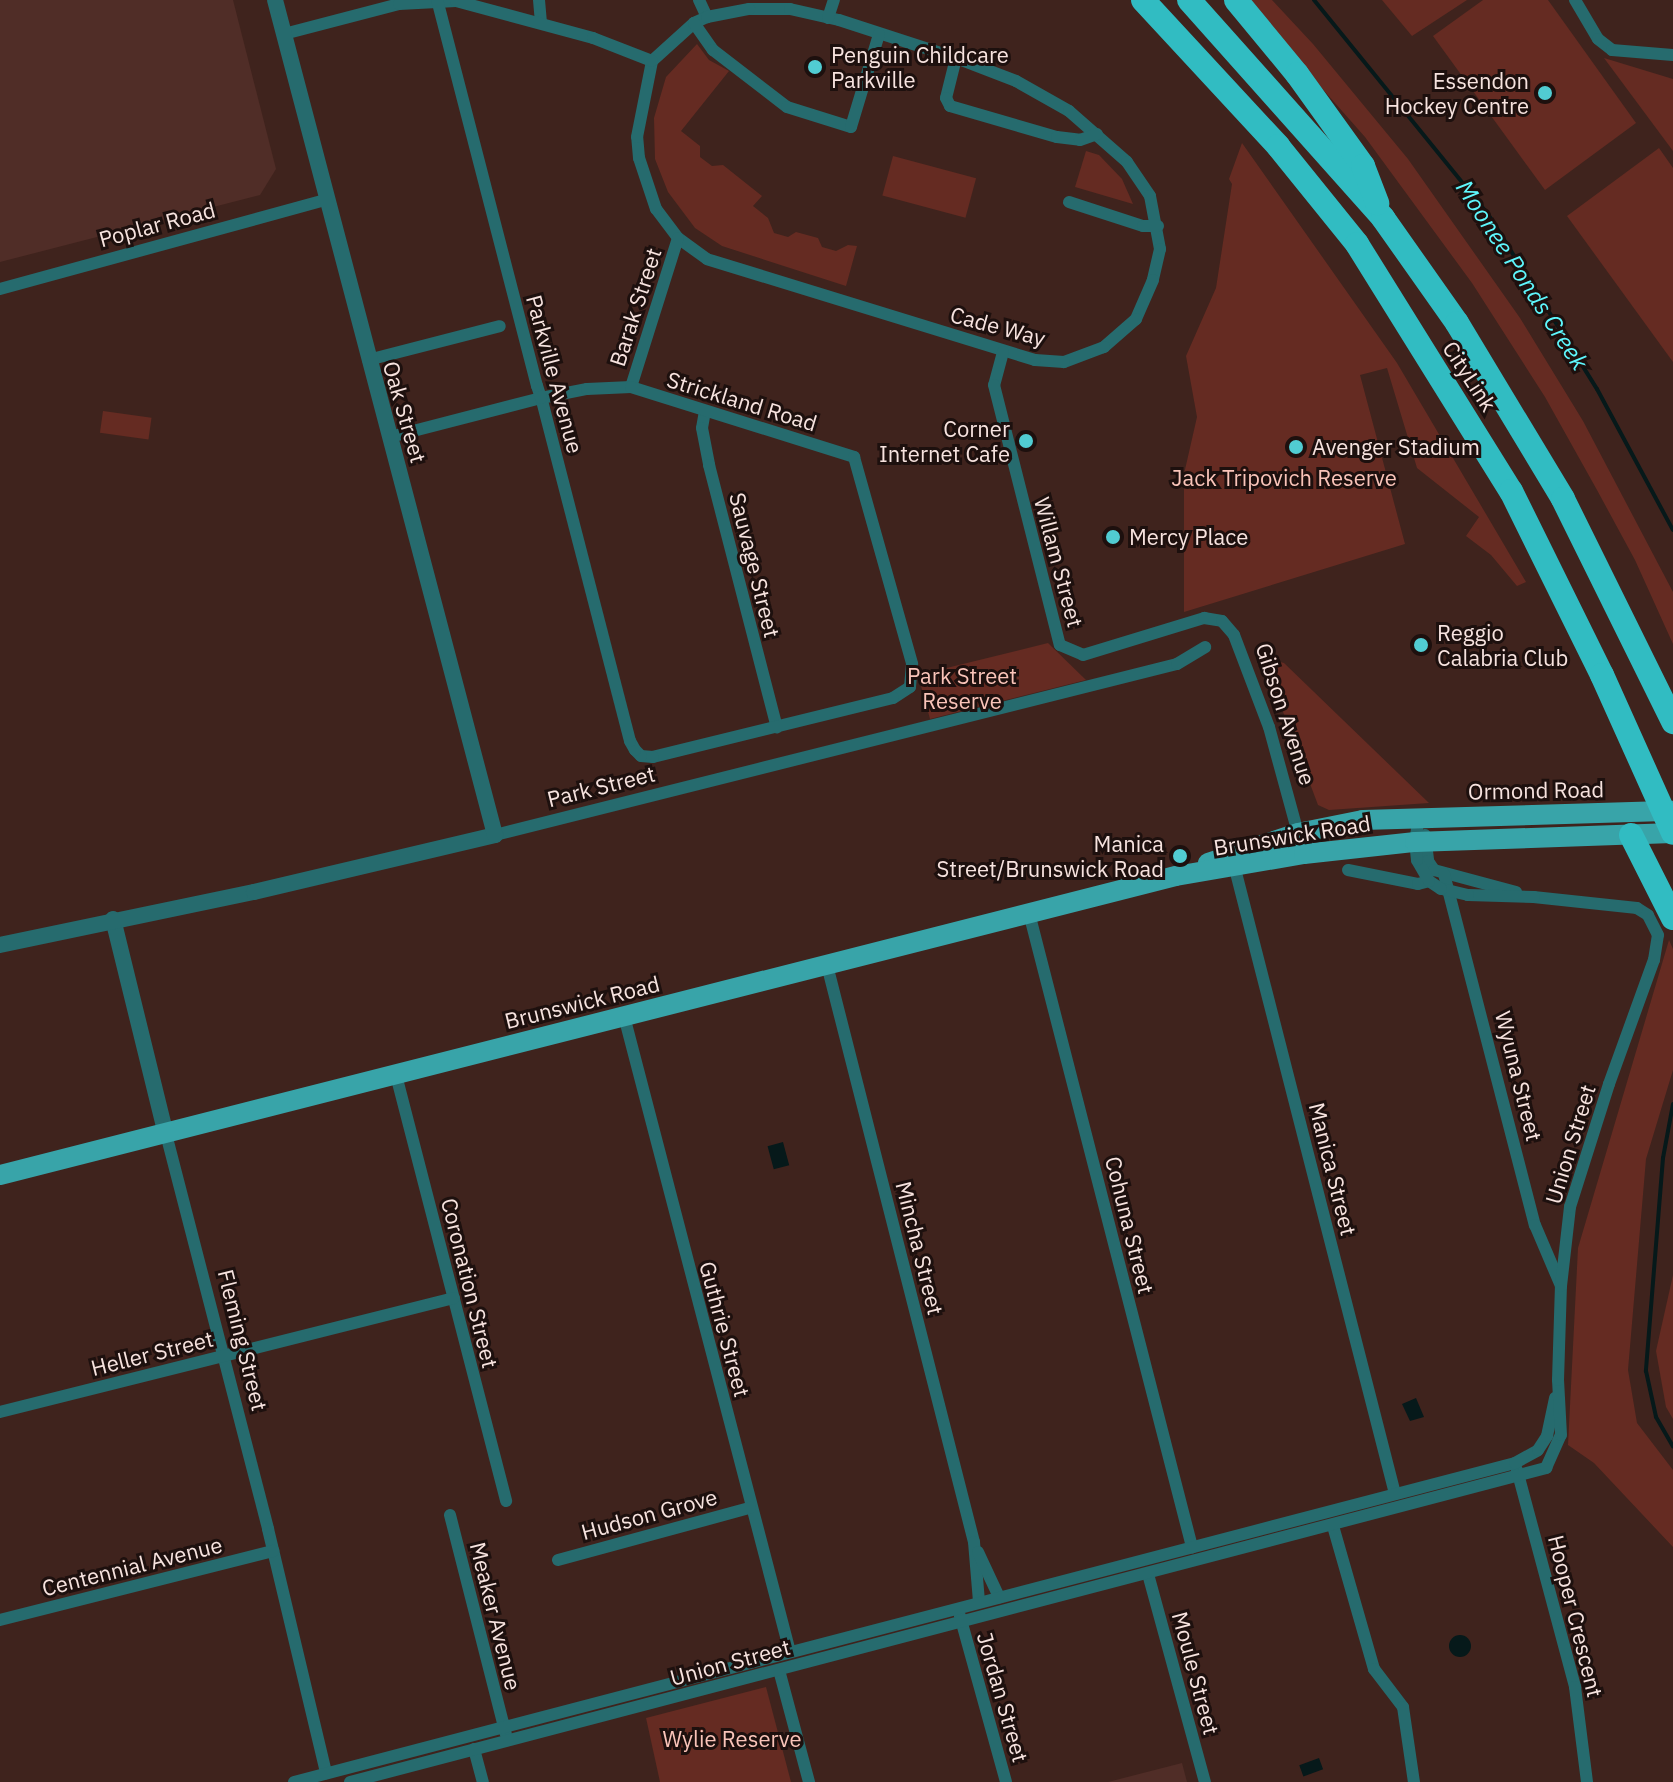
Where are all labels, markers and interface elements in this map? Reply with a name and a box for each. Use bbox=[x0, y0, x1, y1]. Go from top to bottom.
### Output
place label: Penguin Childcare Parkville bbox=[831, 41, 1009, 92]
marker: Penguin Childcare Parkville bbox=[806, 58, 824, 76]
place label: Essendon Hockey Centre bbox=[1385, 67, 1529, 118]
marker: Essendon Hockey Centre bbox=[1536, 84, 1554, 102]
water label: Moonee Ponds Creek bbox=[1450, 175, 1594, 375]
street label: Poplar Road bbox=[96, 196, 218, 252]
street label: Barak Street bbox=[603, 244, 667, 370]
street label: Parkville Avenue bbox=[521, 292, 589, 456]
street label: Cade Way bbox=[948, 301, 1048, 351]
street label: CityLink bbox=[1438, 336, 1502, 416]
street label: Oak Street bbox=[378, 358, 432, 466]
street label: Strickland Road bbox=[664, 366, 820, 436]
place label: Corner Internet Cafe bbox=[879, 415, 1010, 466]
marker: Corner Internet Cafe bbox=[1017, 432, 1035, 450]
place label: Avenger Stadium bbox=[1312, 434, 1480, 460]
marker: Avenger Stadium bbox=[1287, 438, 1305, 456]
park label: Jack Tripovich Reserve bbox=[1171, 465, 1397, 491]
street label: Sauvage Street bbox=[724, 490, 786, 640]
street label: Willam Street bbox=[1029, 494, 1089, 630]
place label: Mercy Place bbox=[1129, 524, 1248, 550]
marker: Mercy Place bbox=[1104, 528, 1122, 546]
place label: Reggio Calabria Club bbox=[1437, 619, 1568, 670]
marker: Reggio Calabria Club bbox=[1412, 636, 1430, 654]
street label: Gibson Avenue bbox=[1251, 640, 1321, 788]
park label: Park Street Reserve bbox=[907, 662, 1017, 714]
street label: Park Street bbox=[544, 760, 658, 812]
street label: Ormond Road bbox=[1468, 776, 1604, 804]
street label: Brunswick Road bbox=[1212, 810, 1372, 860]
place label: Manica Street/Brunswick Road bbox=[936, 830, 1164, 882]
marker: Manica Street/Brunswick Road bbox=[1171, 847, 1189, 865]
street label: Brunswick Road bbox=[502, 970, 662, 1034]
street label: Wyuna Street bbox=[1490, 1008, 1548, 1144]
street label: Union Street bbox=[1539, 1081, 1601, 1207]
street label: Manica Street bbox=[1304, 1100, 1362, 1238]
street label: Cohuna Street bbox=[1100, 1154, 1160, 1296]
street label: Mincha Street bbox=[891, 1178, 949, 1318]
street label: Coronation Street bbox=[436, 1195, 504, 1371]
street label: Guthrie Street bbox=[694, 1258, 756, 1400]
street label: Fleming Street bbox=[213, 1267, 273, 1413]
street label: Heller Street bbox=[88, 1325, 216, 1381]
street label: Hudson Grove bbox=[578, 1483, 720, 1545]
street label: Centennial Avenue bbox=[39, 1531, 225, 1601]
street label: Hooper Crescent bbox=[1543, 1532, 1609, 1700]
street label: Meaker Avenue bbox=[465, 1539, 527, 1693]
street label: Moule Street bbox=[1167, 1609, 1225, 1737]
street label: Jordan Street bbox=[972, 1629, 1034, 1765]
street label: Union Street bbox=[667, 1633, 793, 1691]
park label: Wylie Reserve bbox=[663, 1726, 801, 1752]

